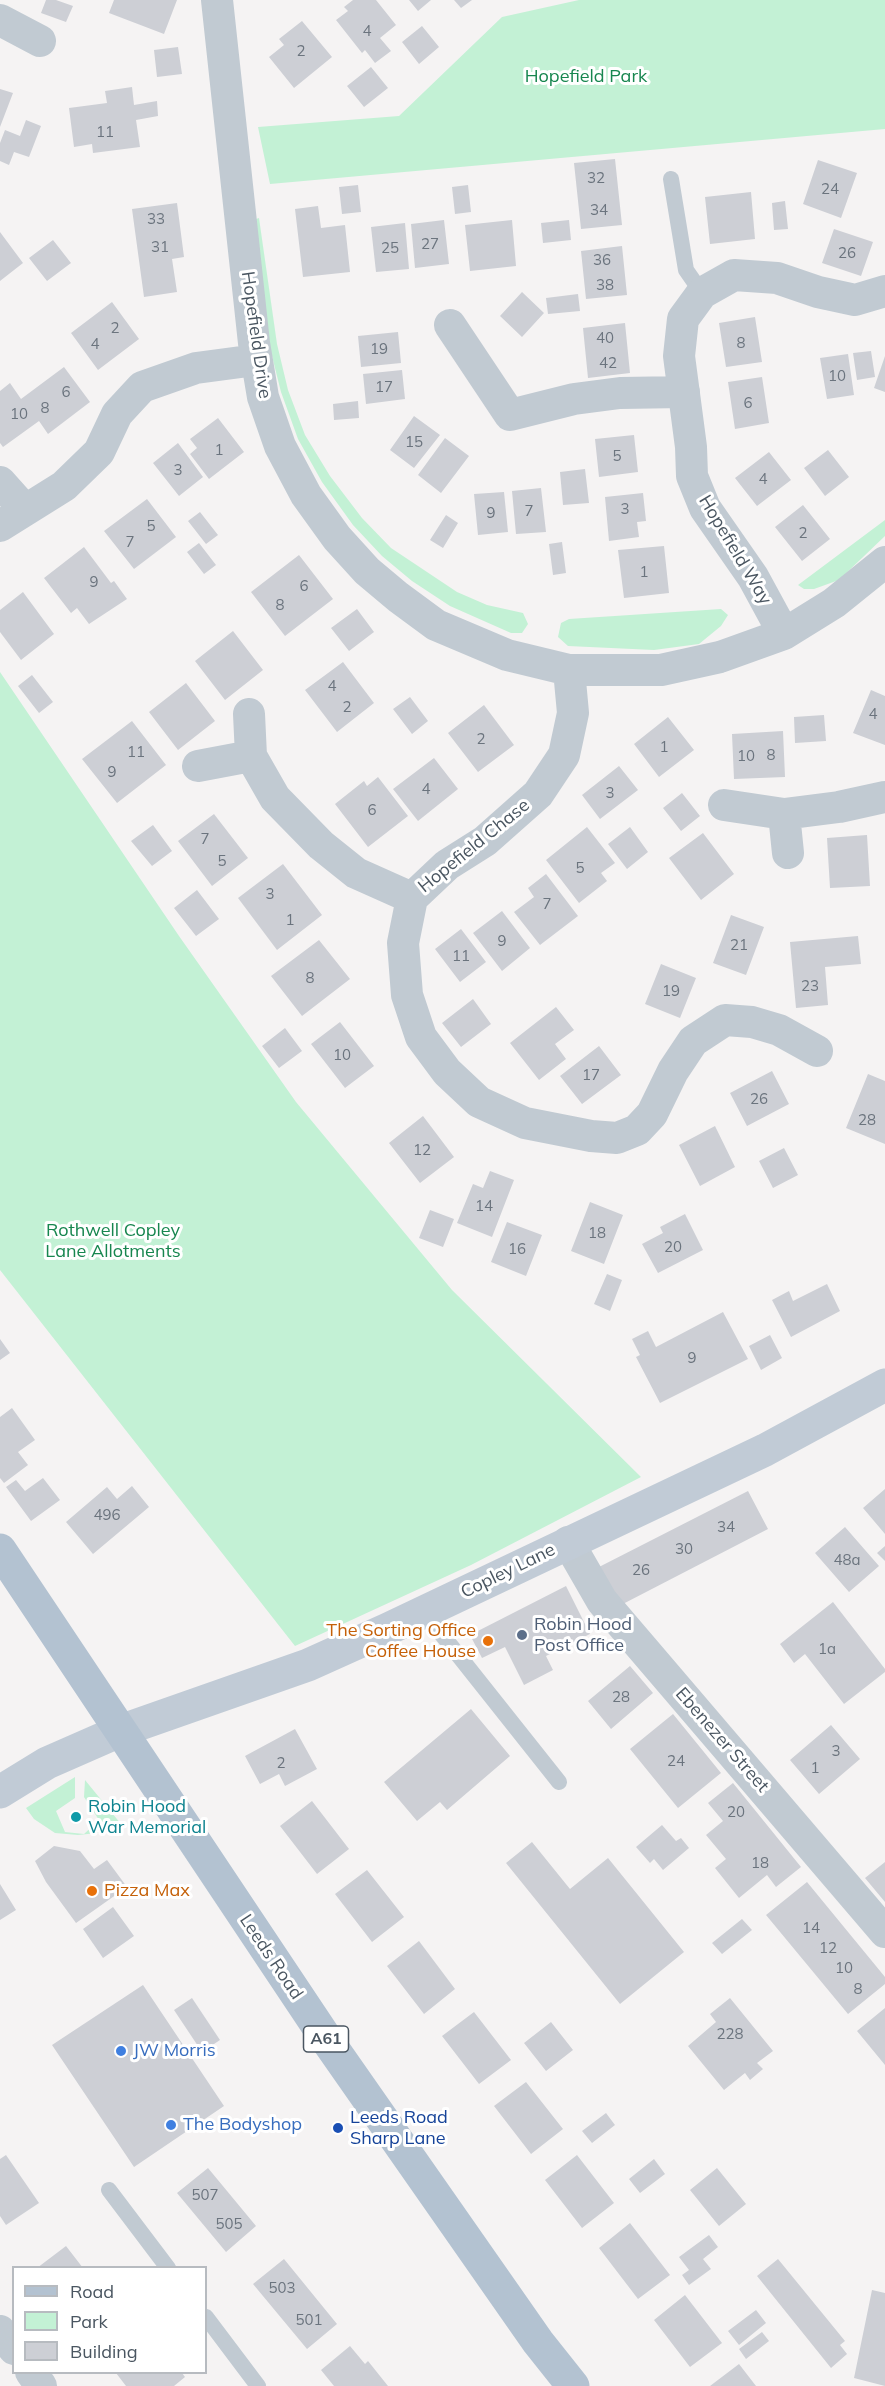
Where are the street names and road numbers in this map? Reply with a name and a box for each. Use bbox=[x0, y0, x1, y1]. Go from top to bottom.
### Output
street label: Hopefield Drive bbox=[236, 270, 276, 400]
street label: Hopefield Way bbox=[694, 491, 776, 609]
street label: Hopefield Chase bbox=[414, 795, 534, 897]
street label: Copley Lane bbox=[457, 1539, 559, 1603]
street label: Ebenezer Street bbox=[671, 1683, 773, 1797]
street label: Leeds Road bbox=[235, 1910, 307, 2004]
road number: A61 bbox=[304, 2026, 348, 2052]

